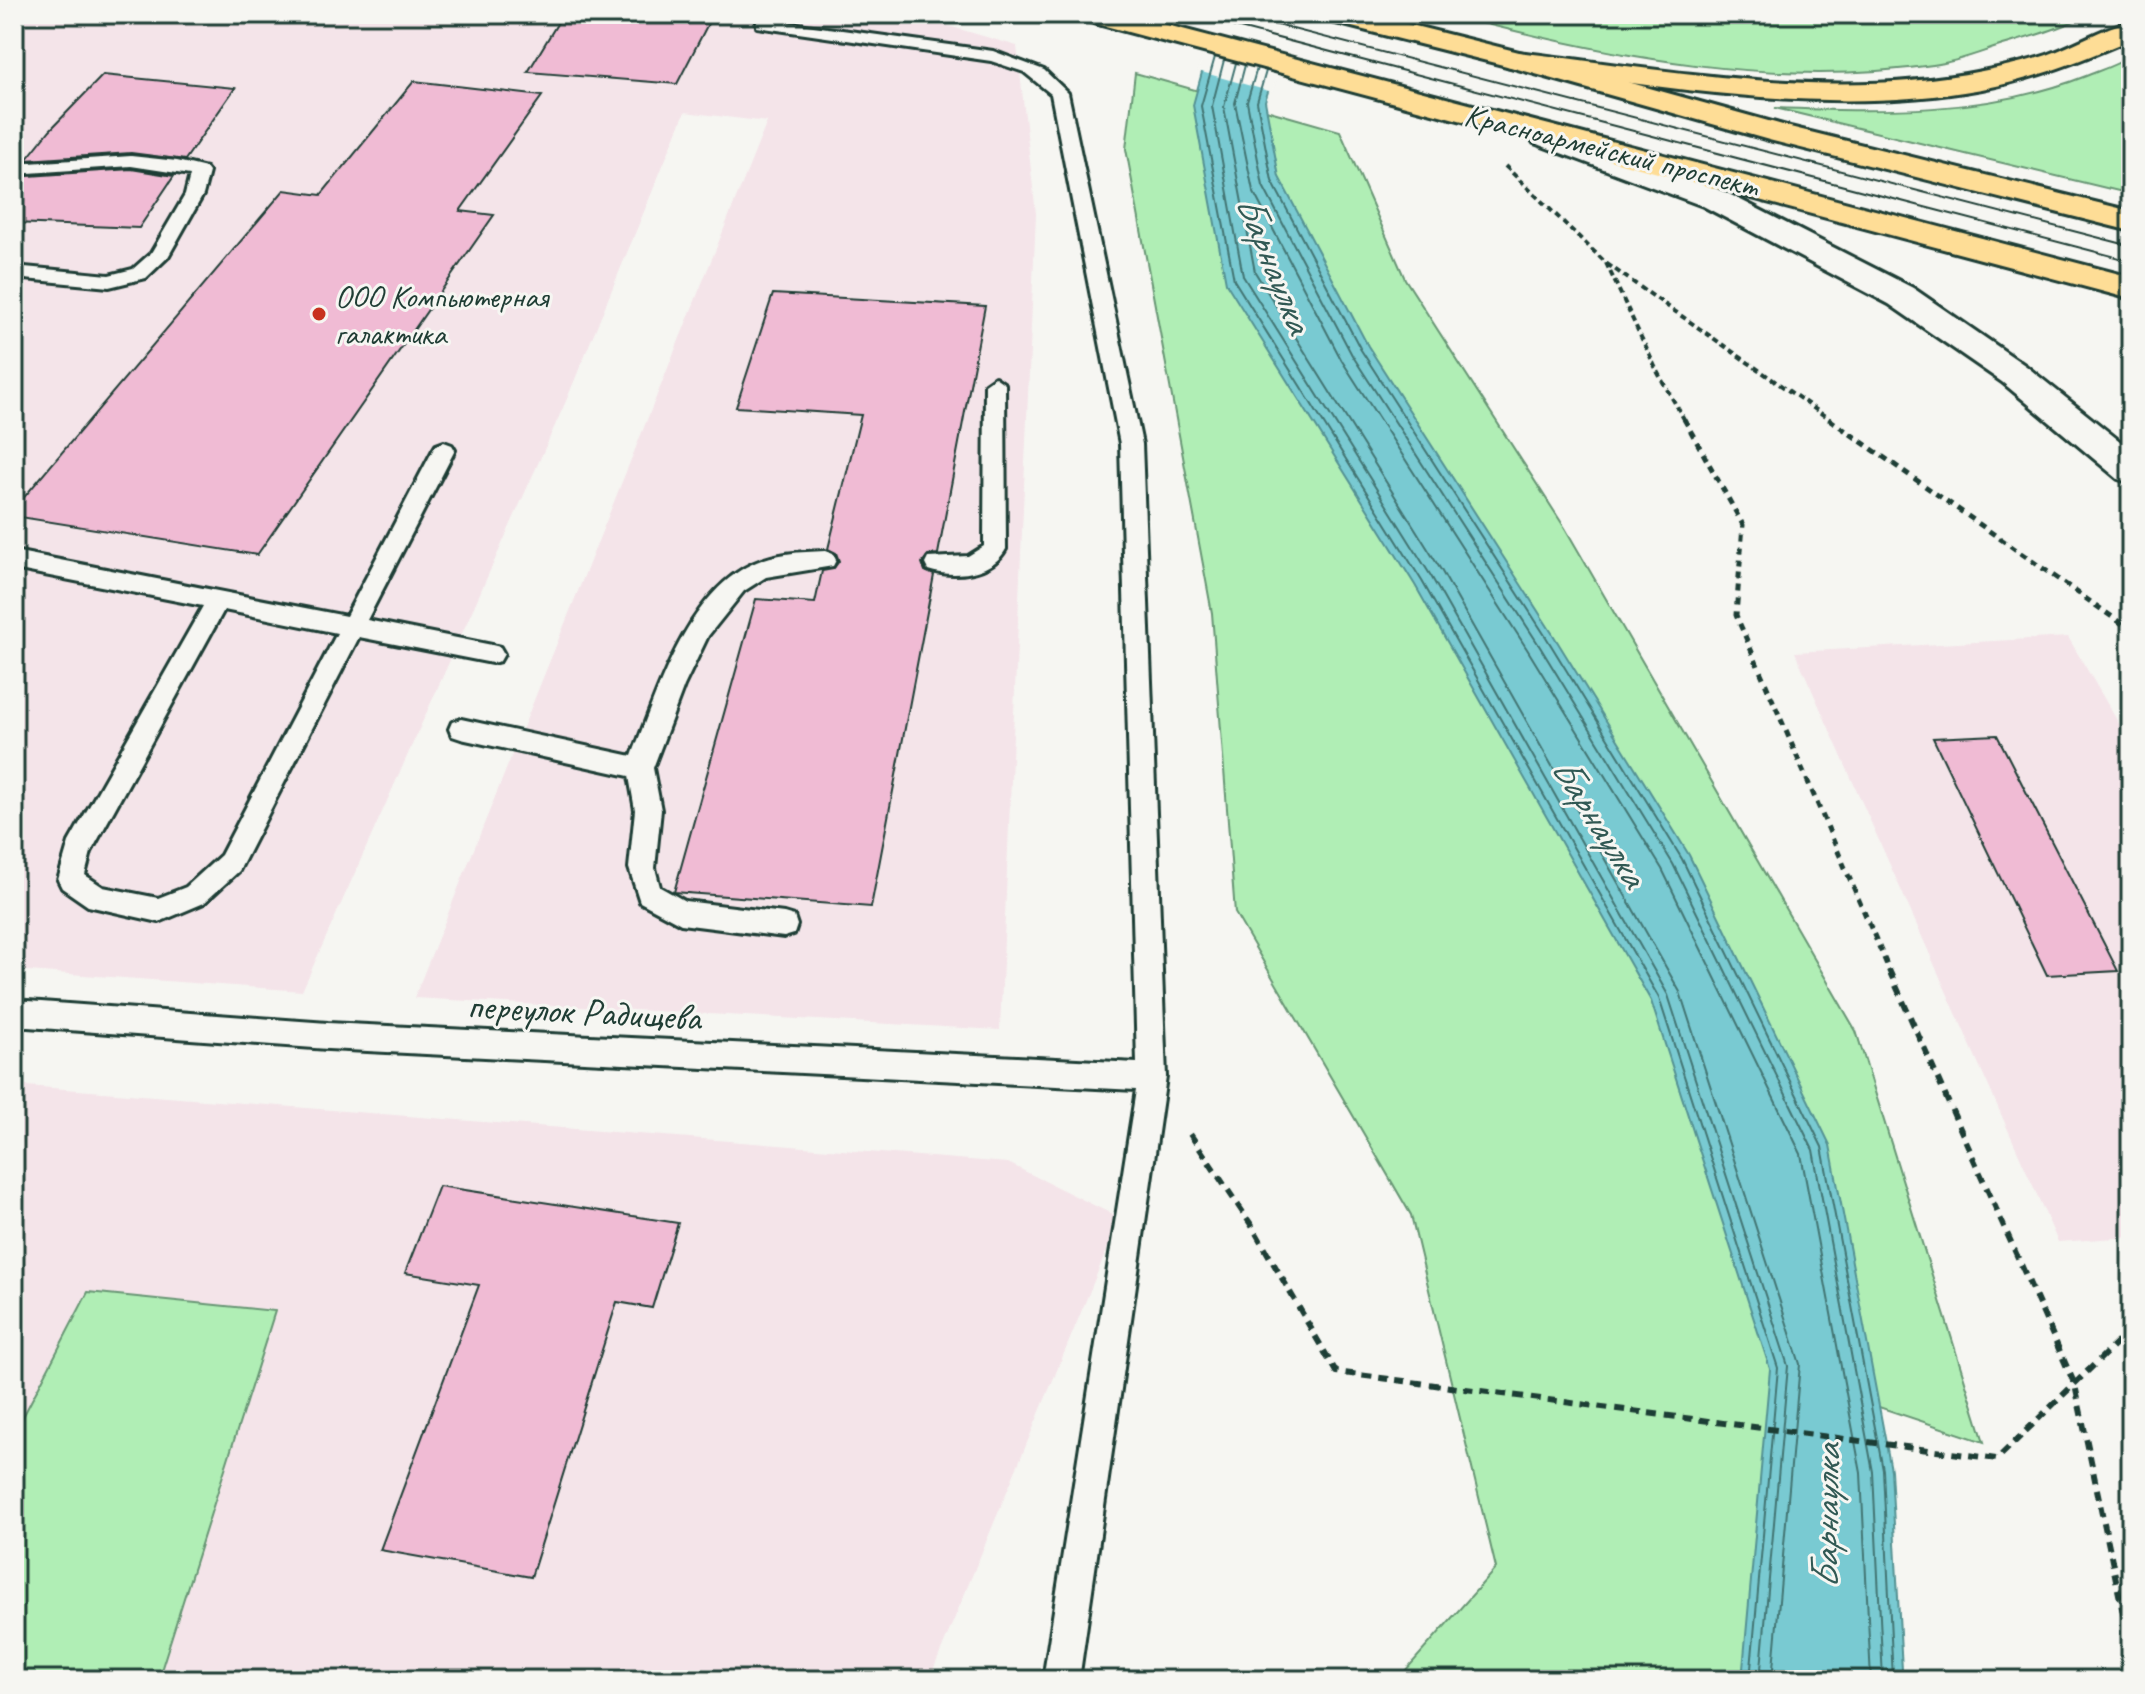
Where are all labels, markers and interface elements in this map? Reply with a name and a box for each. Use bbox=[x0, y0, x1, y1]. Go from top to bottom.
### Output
street label: Красноармейский проспект bbox=[1460, 94, 1764, 207]
water label: Барнаулка bbox=[1224, 187, 1326, 343]
place label: ООО Компьютерная галактика bbox=[335, 276, 550, 354]
marker: ООО Компьютерная галактика bbox=[310, 305, 328, 323]
water label: Барнаулка bbox=[1540, 747, 1660, 899]
street label: переулок Радищева bbox=[466, 982, 705, 1041]
water label: Барнаулка bbox=[1800, 1441, 1852, 1589]

